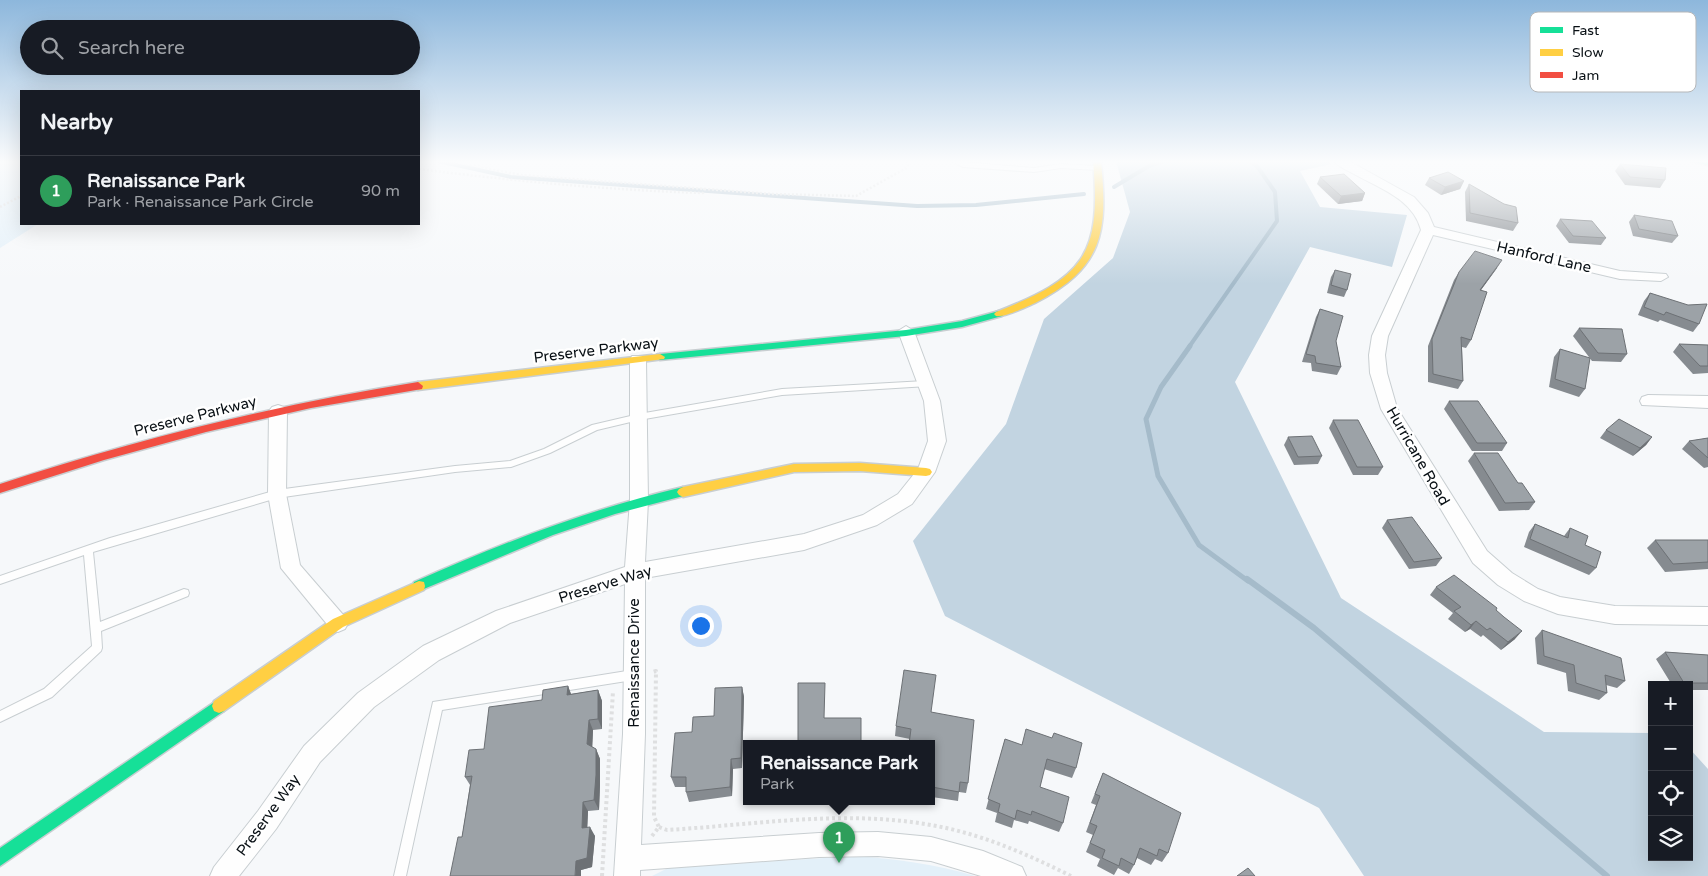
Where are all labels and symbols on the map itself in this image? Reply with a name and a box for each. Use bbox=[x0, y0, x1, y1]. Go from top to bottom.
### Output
legend bbox=[1530, 12, 1696, 92]
text: Fast bbox=[1572, 22, 1600, 39]
text: Slow bbox=[1572, 44, 1604, 61]
text: Jam bbox=[1572, 67, 1599, 84]
street label: Hanford Lane bbox=[1495, 237, 1593, 277]
street label: Preserve Parkway bbox=[532, 333, 660, 367]
street label: Preserve Parkway bbox=[132, 392, 258, 440]
street label: Hurricane Road bbox=[1382, 403, 1454, 509]
street label: Preserve Way bbox=[556, 561, 654, 607]
street label: Renaissance Drive bbox=[625, 598, 643, 728]
your location bbox=[688, 613, 714, 639]
street label: Preserve Way bbox=[232, 771, 304, 859]
pin: 1 bbox=[823, 822, 855, 863]

